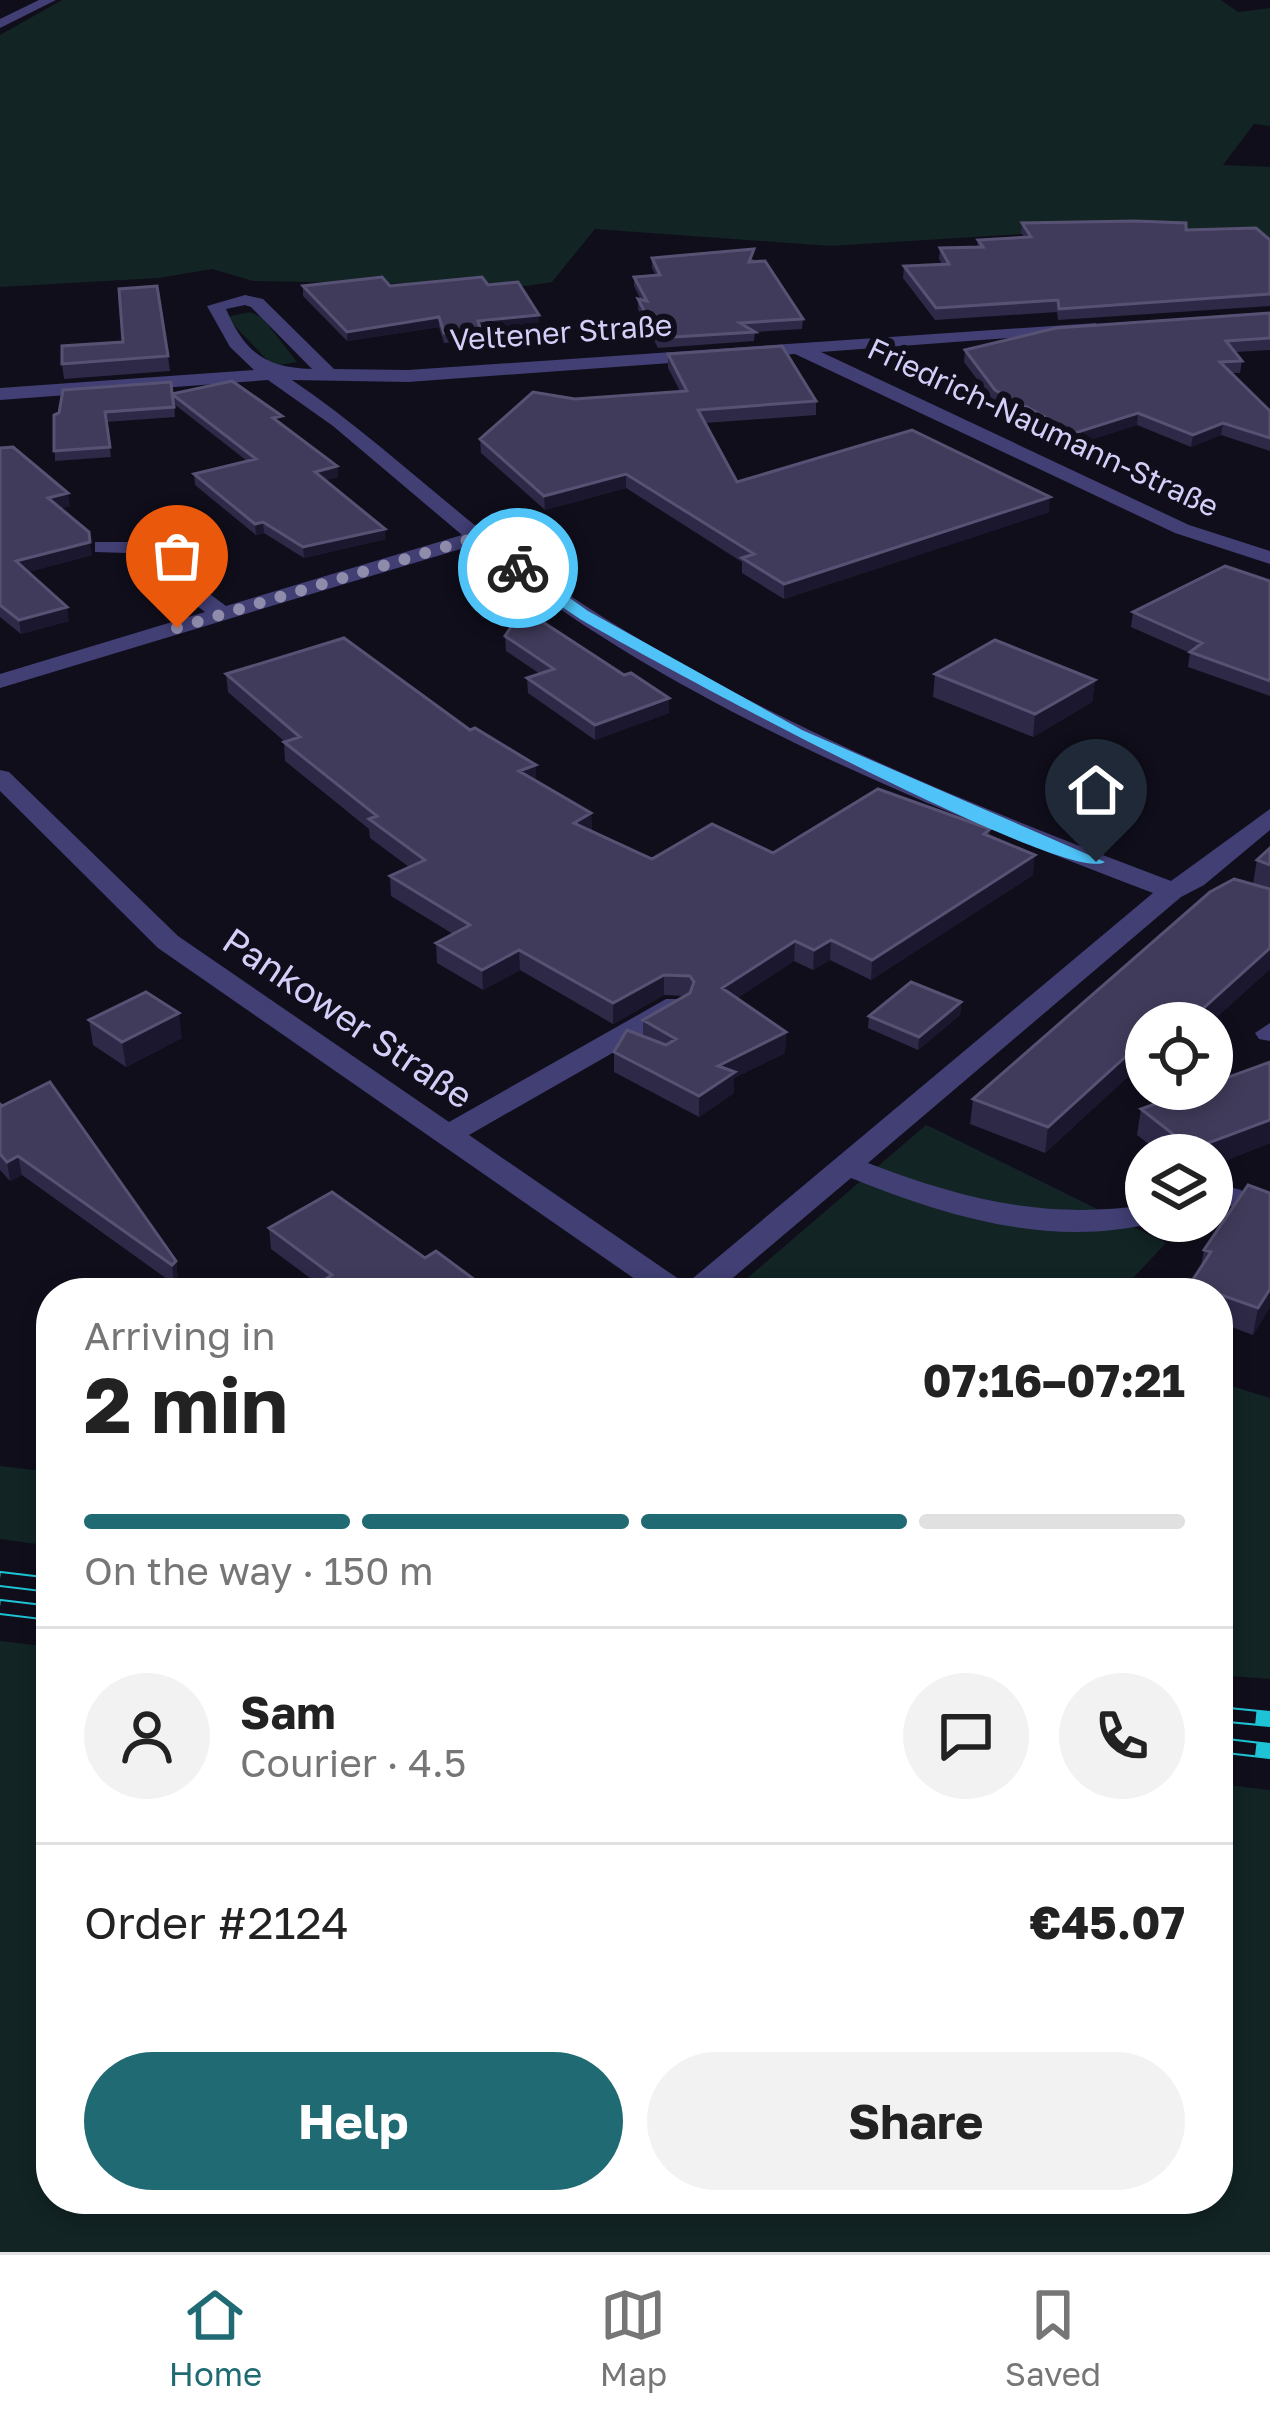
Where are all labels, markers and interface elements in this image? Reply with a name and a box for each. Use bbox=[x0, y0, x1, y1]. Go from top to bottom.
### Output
street label: Veltener Straße bbox=[448, 306, 673, 358]
street label: Friedrich-Naumann-Straße bbox=[862, 330, 1225, 524]
pin bbox=[126, 505, 228, 628]
courier bbox=[458, 508, 578, 628]
icon: bag bbox=[144, 523, 210, 589]
icon: bike bbox=[485, 535, 551, 601]
pin bbox=[1045, 739, 1147, 862]
icon: home bbox=[1063, 757, 1129, 823]
street label: Pankower Straße bbox=[215, 918, 481, 1117]
map controls bbox=[1125, 1002, 1233, 1242]
button: locate bbox=[1125, 1002, 1233, 1110]
button: layers bbox=[1125, 1134, 1233, 1242]
text: Arriving in bbox=[84, 1312, 275, 1359]
text: 07:16–07:21 bbox=[922, 1353, 1185, 1407]
text: 2 min bbox=[84, 1357, 288, 1450]
text: On the way · 150 m bbox=[84, 1547, 434, 1594]
button: person bbox=[84, 1673, 210, 1799]
button: chat bbox=[903, 1673, 1029, 1799]
button: phone bbox=[1059, 1673, 1185, 1799]
text: Sam bbox=[240, 1685, 336, 1739]
text: Courier · 4.5 bbox=[240, 1739, 466, 1786]
text: Order #2124 bbox=[84, 1895, 349, 1949]
text: €45.07 bbox=[1030, 1895, 1185, 1949]
button: Help bbox=[84, 2052, 623, 2190]
button: Share bbox=[647, 2052, 1185, 2190]
tab: Home bbox=[169, 2282, 262, 2393]
tab: Map bbox=[600, 2282, 667, 2393]
tab: Saved bbox=[1005, 2282, 1101, 2393]

